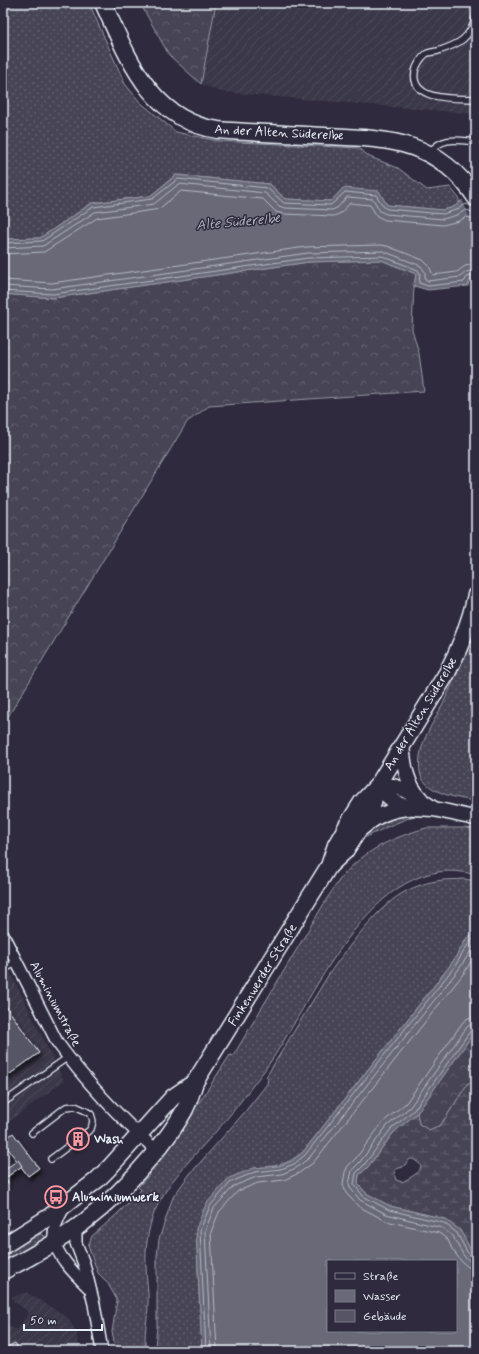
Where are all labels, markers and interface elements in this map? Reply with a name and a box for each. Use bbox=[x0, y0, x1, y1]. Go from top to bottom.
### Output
street label: An der Alten Süderelbe bbox=[214, 121, 344, 145]
water label: Alte Süderelbe bbox=[195, 209, 282, 235]
street label: An der Alten Süderelbe bbox=[380, 654, 462, 774]
street label: Finkenwerder Straße bbox=[225, 920, 301, 1030]
street label: Aluminiumstraße bbox=[25, 958, 85, 1050]
building icon: Wash bbox=[65, 1126, 91, 1152]
place label: Wash bbox=[93, 1131, 123, 1148]
bus stop icon: Aluminiumwerk bbox=[43, 1184, 69, 1210]
place label: Aluminiumwerk bbox=[72, 1189, 159, 1206]
legend bbox=[327, 1260, 457, 1332]
text: Straße bbox=[363, 1269, 398, 1285]
text: Wasser bbox=[363, 1289, 401, 1305]
scale bar bbox=[24, 1306, 102, 1332]
text: Gebäude bbox=[363, 1309, 406, 1325]
text: 50 m bbox=[30, 1313, 57, 1329]

